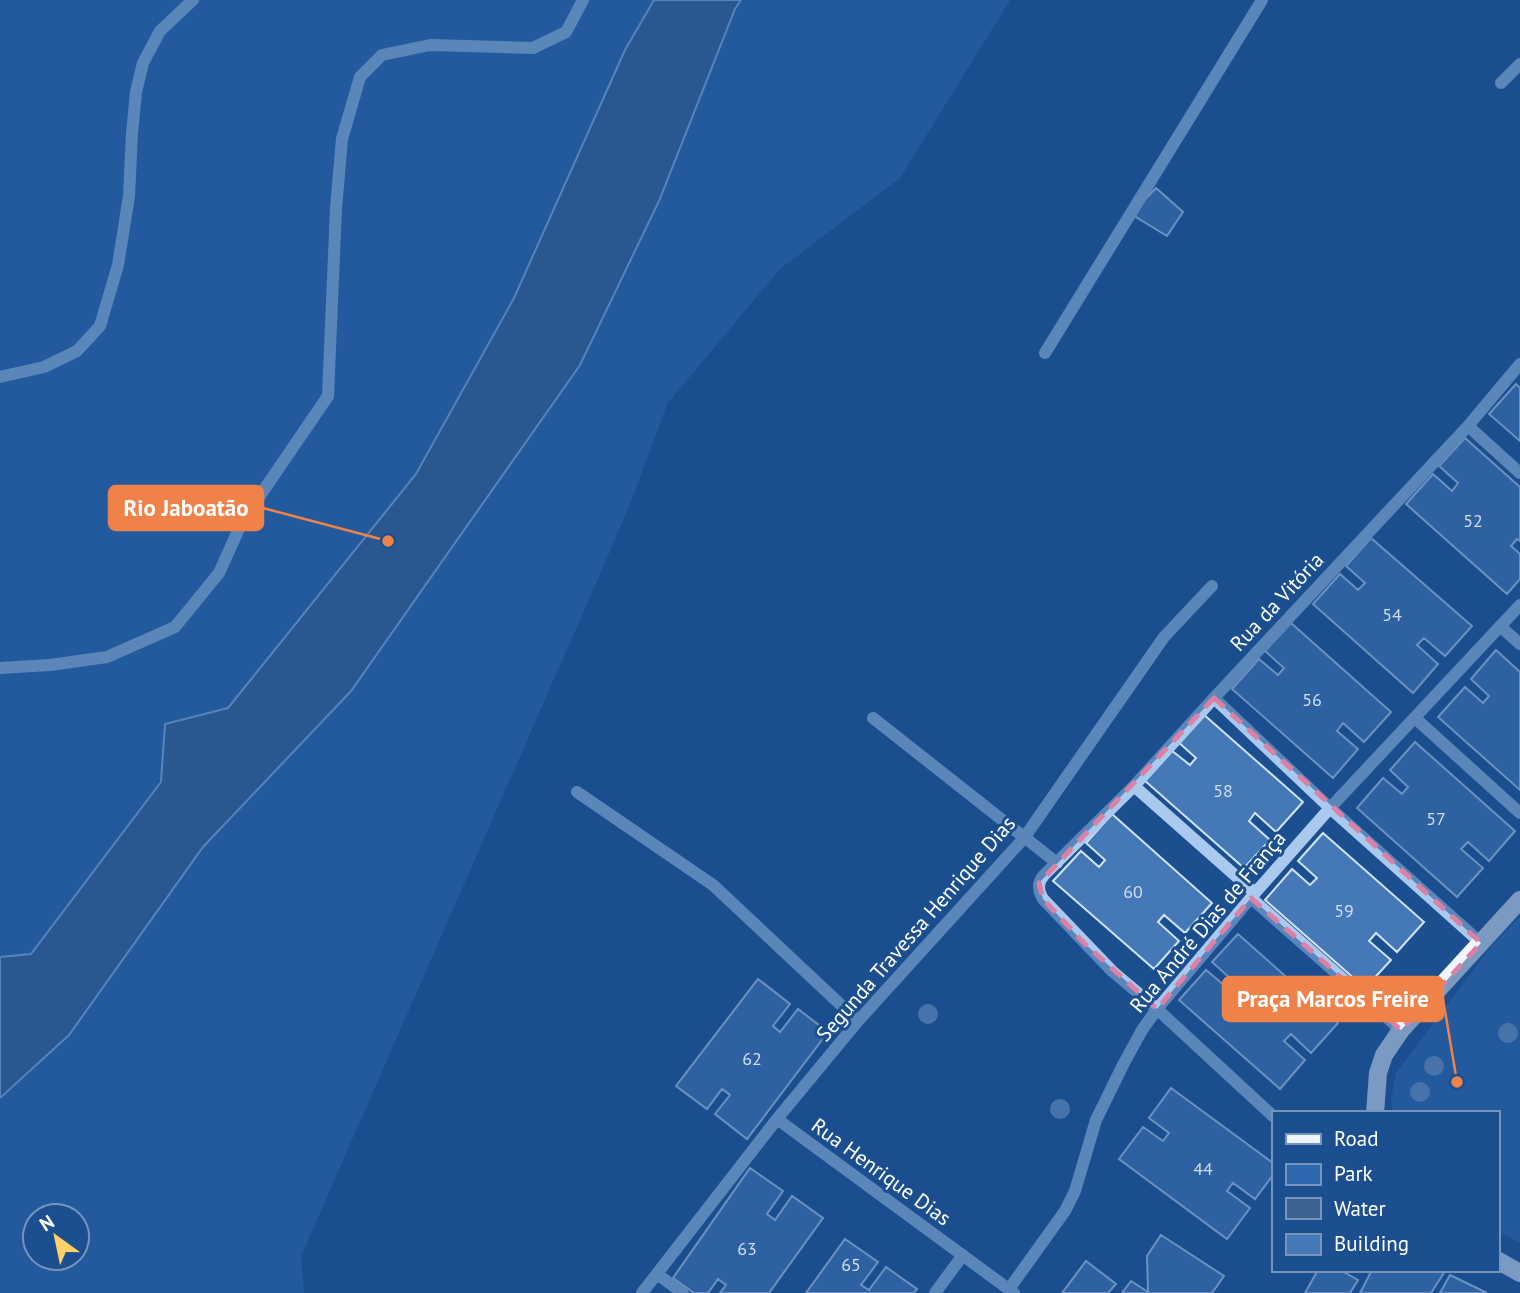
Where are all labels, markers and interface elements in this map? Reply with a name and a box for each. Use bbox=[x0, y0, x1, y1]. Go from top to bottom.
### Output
callout: Rio Jaboatão bbox=[109, 486, 263, 530]
text: Rio Jaboatão bbox=[123, 493, 249, 522]
house number: 52 bbox=[1463, 509, 1483, 532]
street label: Rua da Vitória bbox=[1224, 547, 1329, 657]
house number: 54 bbox=[1382, 603, 1402, 626]
house number: 56 bbox=[1302, 688, 1322, 711]
house number: 58 bbox=[1213, 779, 1233, 802]
house number: 57 bbox=[1426, 807, 1446, 830]
street label: Segunda Travessa Henrique Dias bbox=[810, 810, 1021, 1047]
street label: Rua André Dias de França bbox=[1124, 825, 1292, 1018]
house number: 60 bbox=[1123, 880, 1143, 903]
house number: 59 bbox=[1334, 899, 1354, 922]
callout: Praça Marcos Freire bbox=[1223, 977, 1443, 1021]
text: Praça Marcos Freire bbox=[1237, 984, 1429, 1013]
house number: 62 bbox=[742, 1047, 762, 1070]
legend bbox=[1272, 1111, 1499, 1272]
street label: Rua Henrique Dias bbox=[806, 1112, 956, 1231]
text: Road bbox=[1334, 1125, 1378, 1152]
house number: 44 bbox=[1193, 1157, 1213, 1180]
text: Park bbox=[1334, 1160, 1373, 1187]
text: Water bbox=[1334, 1195, 1386, 1222]
north arrow bbox=[21, 1202, 91, 1272]
text: N bbox=[35, 1209, 59, 1236]
text: Building bbox=[1334, 1230, 1409, 1257]
house number: 63 bbox=[737, 1237, 757, 1260]
house number: 65 bbox=[841, 1253, 861, 1276]

